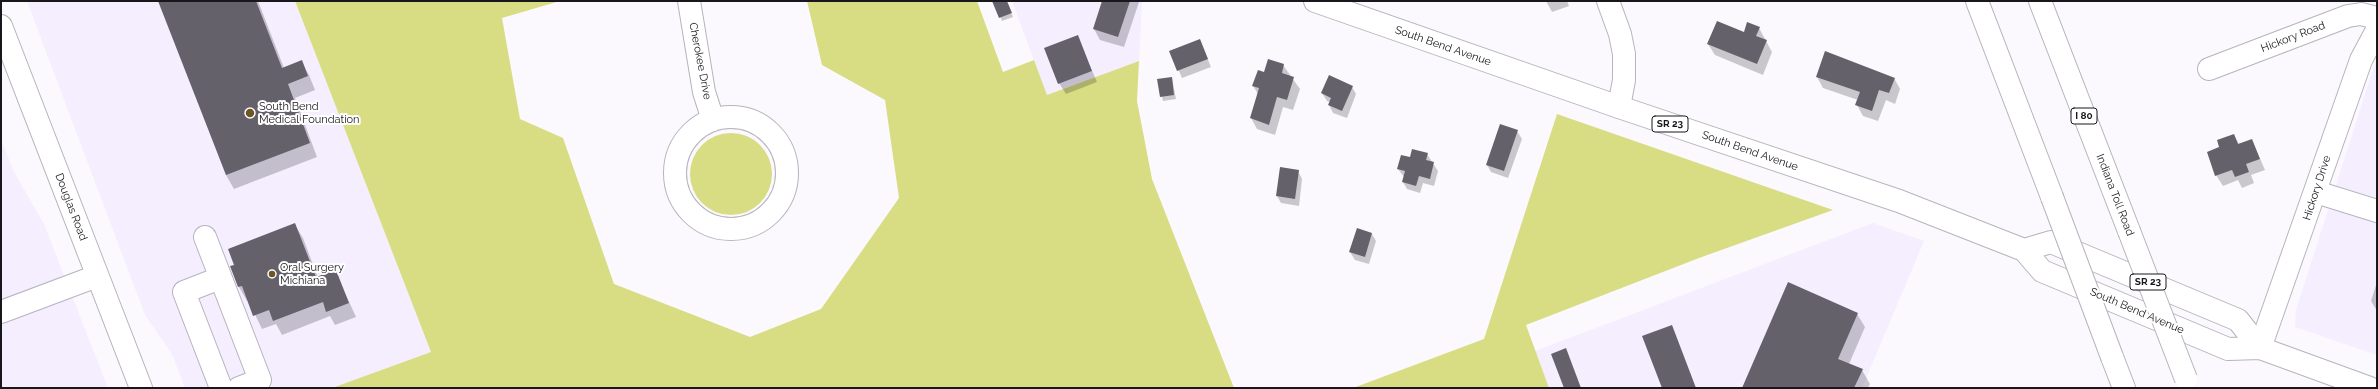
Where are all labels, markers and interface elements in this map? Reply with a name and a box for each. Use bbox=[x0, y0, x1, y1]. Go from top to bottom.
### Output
street label: Hickory Road bbox=[2259, 19, 2327, 55]
street label: Cherokee Drive bbox=[686, 21, 714, 101]
street label: South Bend Avenue bbox=[1393, 23, 1493, 69]
place label: South Bend Medical Foundation bbox=[259, 100, 360, 126]
marker: South Bend Medical Foundation bbox=[244, 107, 256, 119]
road number: I 80 bbox=[2071, 108, 2097, 124]
road number: SR 23 bbox=[1652, 116, 1688, 132]
street label: South Bend Avenue bbox=[1700, 128, 1800, 174]
street label: Indiana Toll Road bbox=[2093, 152, 2137, 238]
street label: Hickory Drive bbox=[2300, 154, 2334, 222]
street label: Douglas Road bbox=[52, 171, 90, 243]
place label: Oral Surgery Michiana bbox=[280, 261, 344, 287]
marker: Oral Surgery Michiana bbox=[267, 269, 277, 279]
road number: SR 23 bbox=[2130, 274, 2166, 290]
street label: South Bend Avenue bbox=[2088, 285, 2186, 337]

